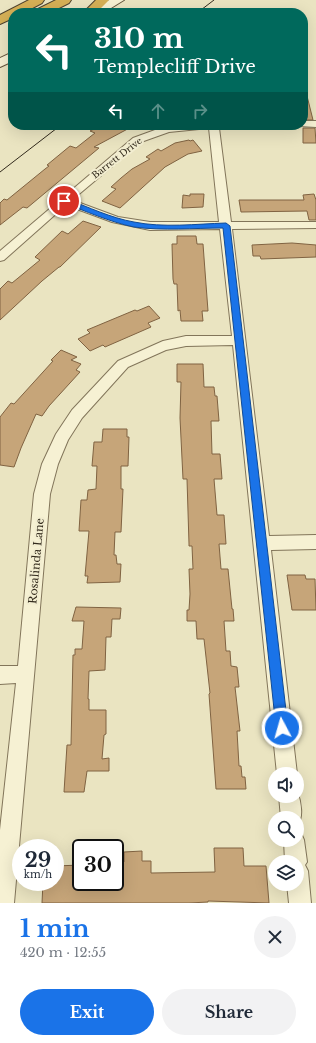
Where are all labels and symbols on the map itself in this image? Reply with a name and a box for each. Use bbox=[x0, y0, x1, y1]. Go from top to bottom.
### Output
street label: Barrett Drive bbox=[89, 135, 144, 181]
pin bbox=[47, 184, 81, 218]
street label: Rosalinda Lane bbox=[25, 517, 47, 605]
position arrow bbox=[261, 707, 303, 749]
speed limit sign: 30 bbox=[72, 839, 124, 891]

